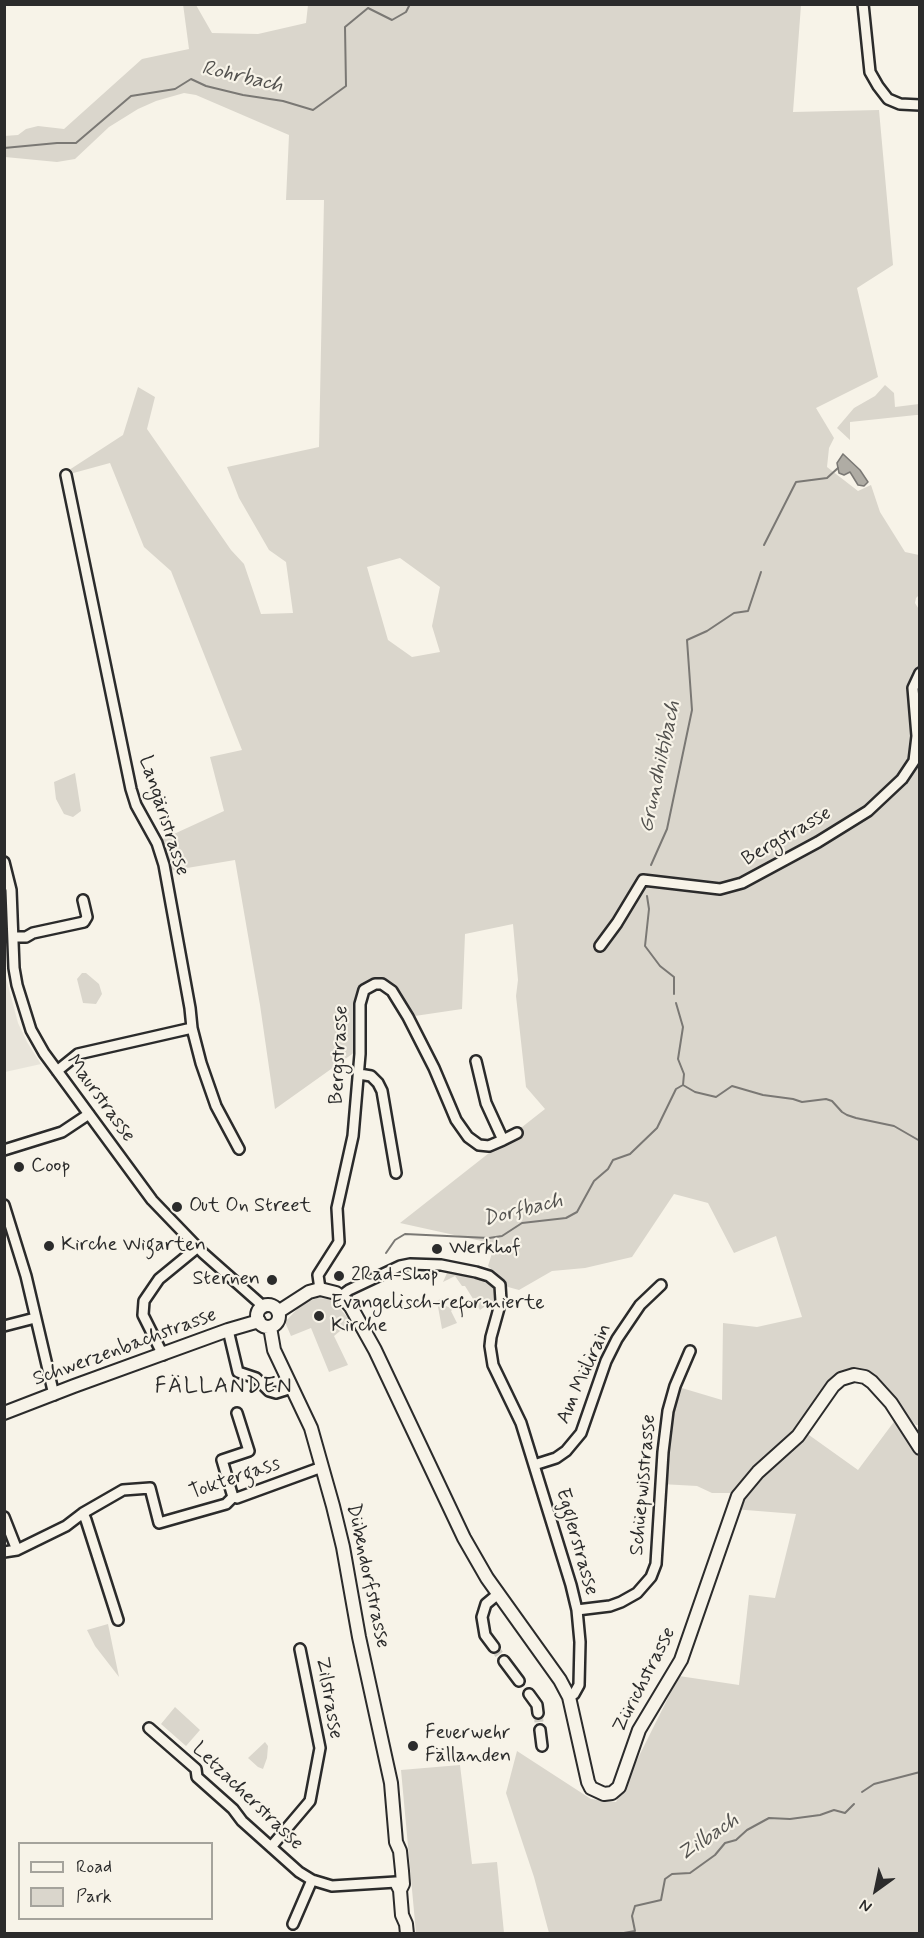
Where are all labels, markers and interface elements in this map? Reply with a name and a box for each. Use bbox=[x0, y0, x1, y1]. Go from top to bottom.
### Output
water label: Rohrbach bbox=[199, 56, 285, 100]
water label: Grundhiltibach bbox=[635, 699, 687, 835]
street label: Langäristrasse bbox=[132, 753, 194, 879]
street label: Bergstrasse bbox=[738, 802, 836, 872]
street label: Bergstrasse bbox=[325, 1005, 355, 1105]
street label: Maurstrasse bbox=[60, 1051, 140, 1147]
place label: Coop bbox=[31, 1155, 70, 1179]
marker: Coop bbox=[12, 1160, 26, 1174]
water label: Dorfbach bbox=[480, 1189, 566, 1233]
place label: Out On Street bbox=[189, 1195, 311, 1219]
marker: Out On Street bbox=[170, 1200, 184, 1214]
place label: Kirche Wigarten bbox=[61, 1234, 206, 1258]
place label: Werkhof bbox=[449, 1237, 521, 1261]
marker: Kirche Wigarten bbox=[42, 1239, 56, 1253]
marker: Werkhof bbox=[430, 1242, 444, 1256]
place label: 2Rad-Shop bbox=[351, 1264, 438, 1288]
place label: Sternen bbox=[192, 1268, 260, 1292]
marker: 2Rad-Shop bbox=[332, 1269, 346, 1283]
marker: Sternen bbox=[265, 1273, 279, 1287]
place label: Evangelisch-reformierte Kirche bbox=[331, 1292, 545, 1339]
street label: Schwerzenbachstrasse bbox=[30, 1304, 220, 1392]
marker: Evangelisch-reformierte Kirche bbox=[312, 1309, 326, 1323]
street label: Am Mülirain bbox=[552, 1320, 618, 1428]
district label: FÄLLANDEN bbox=[154, 1374, 294, 1400]
street label: Schüepwisstrasse bbox=[626, 1413, 662, 1557]
street label: Toktergass bbox=[186, 1452, 284, 1506]
street label: Egglerstrasse bbox=[549, 1486, 603, 1598]
street label: Dübendorfstrasse bbox=[340, 1502, 394, 1650]
street label: Zürichstrasse bbox=[608, 1623, 682, 1737]
street label: Zilstrasse bbox=[309, 1655, 347, 1741]
place label: Feuerwehr Fällanden bbox=[425, 1722, 511, 1769]
street label: Letzacherstrasse bbox=[186, 1738, 308, 1856]
marker: Feuerwehr Fällanden bbox=[406, 1739, 420, 1753]
water label: Zilbach bbox=[674, 1809, 744, 1867]
legend bbox=[18, 1842, 213, 1920]
text: Road bbox=[76, 1855, 112, 1879]
north arrow bbox=[846, 1860, 906, 1920]
text: Park bbox=[76, 1885, 112, 1909]
text: N bbox=[856, 1894, 876, 1917]

